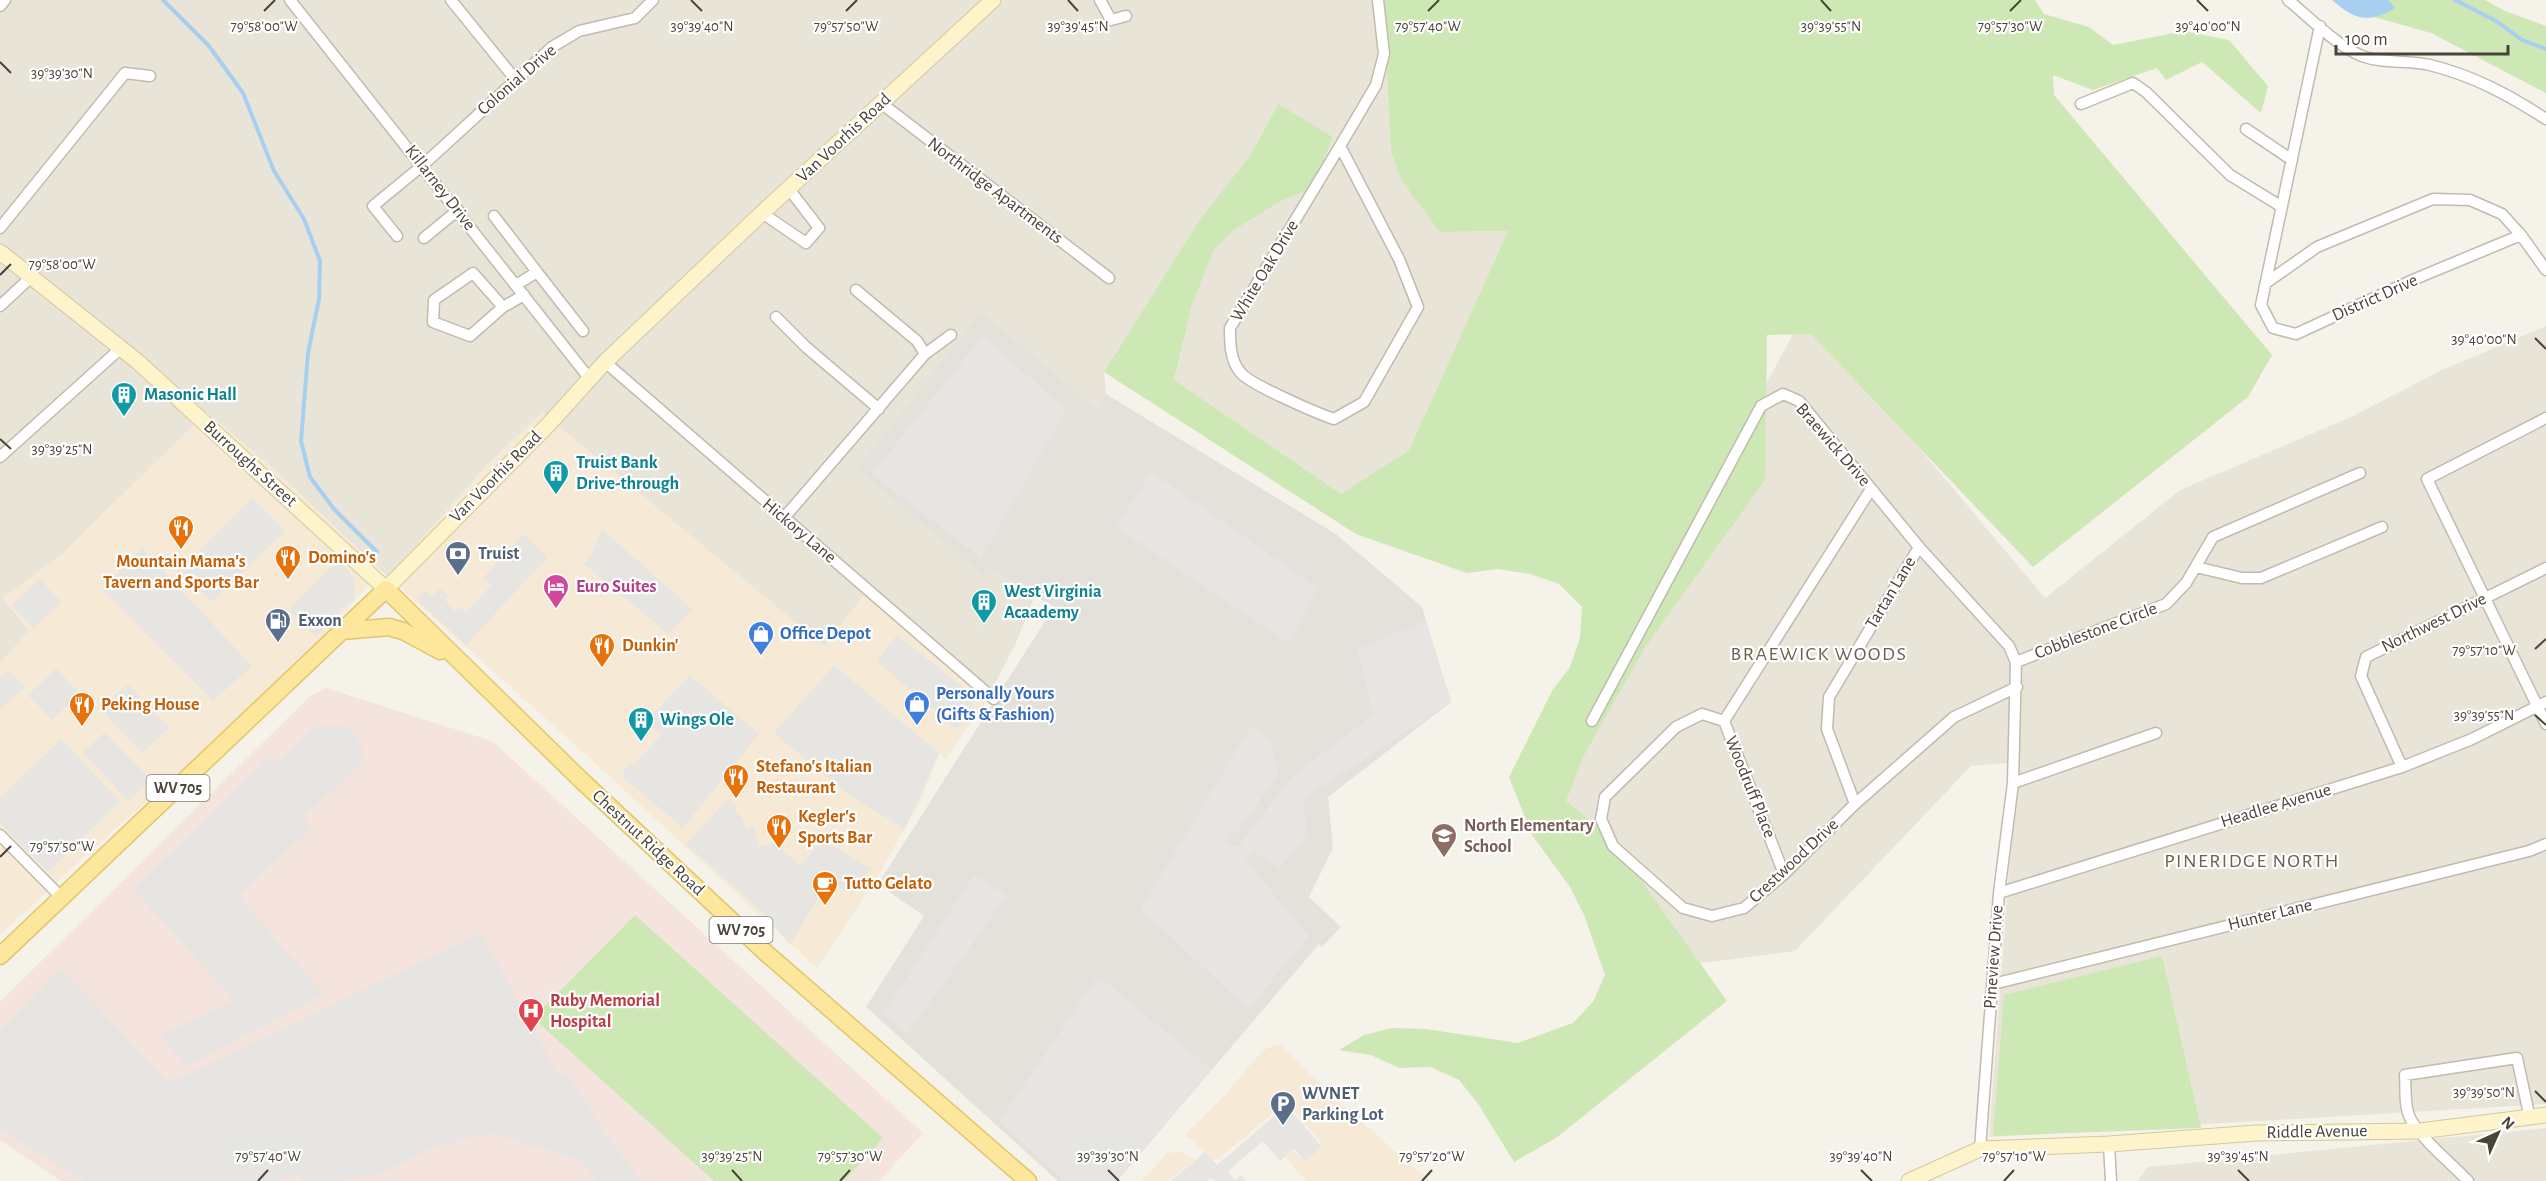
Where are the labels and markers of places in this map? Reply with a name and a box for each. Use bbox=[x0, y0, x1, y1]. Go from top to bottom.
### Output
building icon: Masonic Hall bbox=[109, 380, 139, 418]
place label: Masonic Hall bbox=[144, 386, 237, 404]
place label: Truist Bank Drive-through bbox=[576, 454, 679, 493]
building icon: Truist Bank Drive-through bbox=[541, 458, 571, 496]
restaurant icon: Mountain Mama's Tavern and Sports Bar bbox=[166, 513, 196, 551]
bank icon: Truist bbox=[443, 539, 473, 577]
restaurant icon: Domino's bbox=[273, 543, 303, 581]
place label: Truist bbox=[478, 545, 519, 563]
place label: Domino's bbox=[308, 549, 376, 567]
place label: Mountain Mama's Tavern and Sports Bar bbox=[103, 553, 260, 592]
hotel icon: Euro Suites bbox=[541, 572, 571, 610]
place label: Euro Suites bbox=[576, 578, 657, 596]
place label: West Virginia Acaademy bbox=[1004, 583, 1102, 622]
building icon: West Virginia Acaademy bbox=[969, 587, 999, 625]
fuel station icon: Exxon bbox=[263, 606, 293, 644]
place label: Exxon bbox=[298, 612, 342, 630]
shop icon: Office Depot bbox=[746, 619, 776, 657]
place label: Office Depot bbox=[780, 625, 871, 643]
restaurant icon: Dunkin' bbox=[587, 631, 617, 669]
place label: Dunkin' bbox=[622, 637, 679, 655]
place label: Personally Yours (Gifts & Fashion) bbox=[936, 685, 1055, 724]
shop icon: Personally Yours (Gifts & Fashion) bbox=[902, 689, 932, 727]
restaurant icon: Peking House bbox=[67, 690, 97, 728]
place label: Peking House bbox=[101, 696, 200, 714]
building icon: Wings Ole bbox=[626, 705, 656, 743]
place label: Wings Ole bbox=[660, 711, 734, 729]
place label: Stefano's Italian Restaurant bbox=[756, 758, 872, 797]
restaurant icon: Stefano's Italian Restaurant bbox=[721, 762, 751, 800]
place label: Kegler's Sports Bar bbox=[798, 808, 873, 847]
restaurant icon: Kegler's Sports Bar bbox=[764, 812, 794, 850]
place label: North Elementary School bbox=[1464, 817, 1595, 856]
school or university icon: North Elementary School bbox=[1429, 821, 1459, 859]
cafe icon: Tutto Gelato bbox=[810, 869, 840, 907]
place label: Tutto Gelato bbox=[844, 875, 932, 893]
place label: Ruby Memorial Hospital bbox=[550, 992, 660, 1031]
hospital icon: Ruby Memorial Hospital bbox=[516, 996, 546, 1034]
place label: WVNET Parking Lot bbox=[1302, 1085, 1384, 1124]
parking icon: WVNET Parking Lot bbox=[1268, 1089, 1298, 1127]

